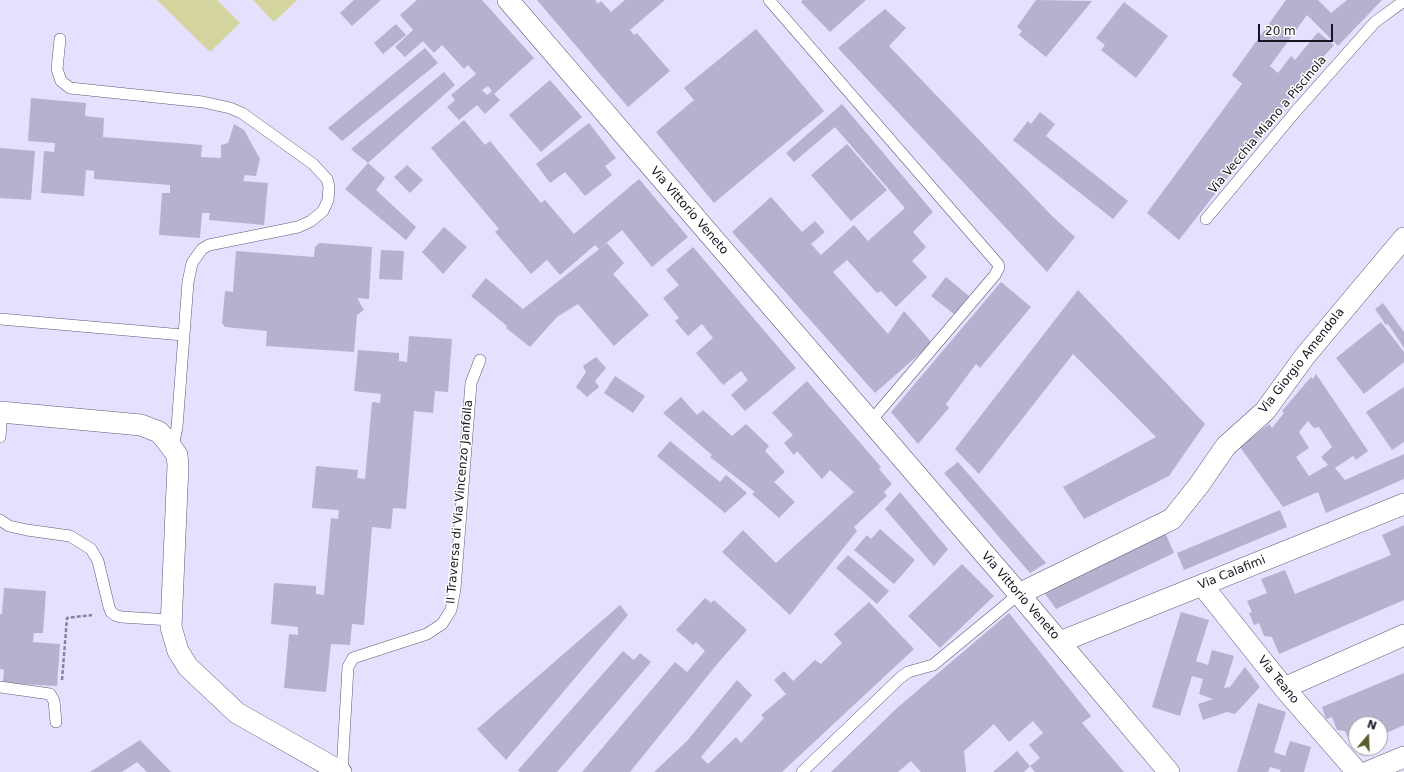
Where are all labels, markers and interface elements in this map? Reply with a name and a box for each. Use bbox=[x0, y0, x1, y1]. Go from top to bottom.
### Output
scale bar bbox=[1260, 16, 1335, 42]
text: 20 m bbox=[1265, 24, 1296, 38]
street label: Via Vecchia Miano a Piscinola bbox=[1206, 53, 1330, 197]
street label: Via Vittorio Veneto bbox=[647, 164, 731, 258]
street label: Via Giorgio Amendola bbox=[1256, 305, 1348, 417]
street label: II Traversa di Via Vincenzo Janfolla bbox=[444, 399, 476, 605]
street label: Via Vittorio Veneto bbox=[978, 549, 1062, 643]
street label: Via Calafimi bbox=[1196, 553, 1268, 593]
street label: Via Teano bbox=[1254, 653, 1302, 707]
north arrow bbox=[1348, 716, 1388, 756]
text: N bbox=[1365, 717, 1378, 733]

